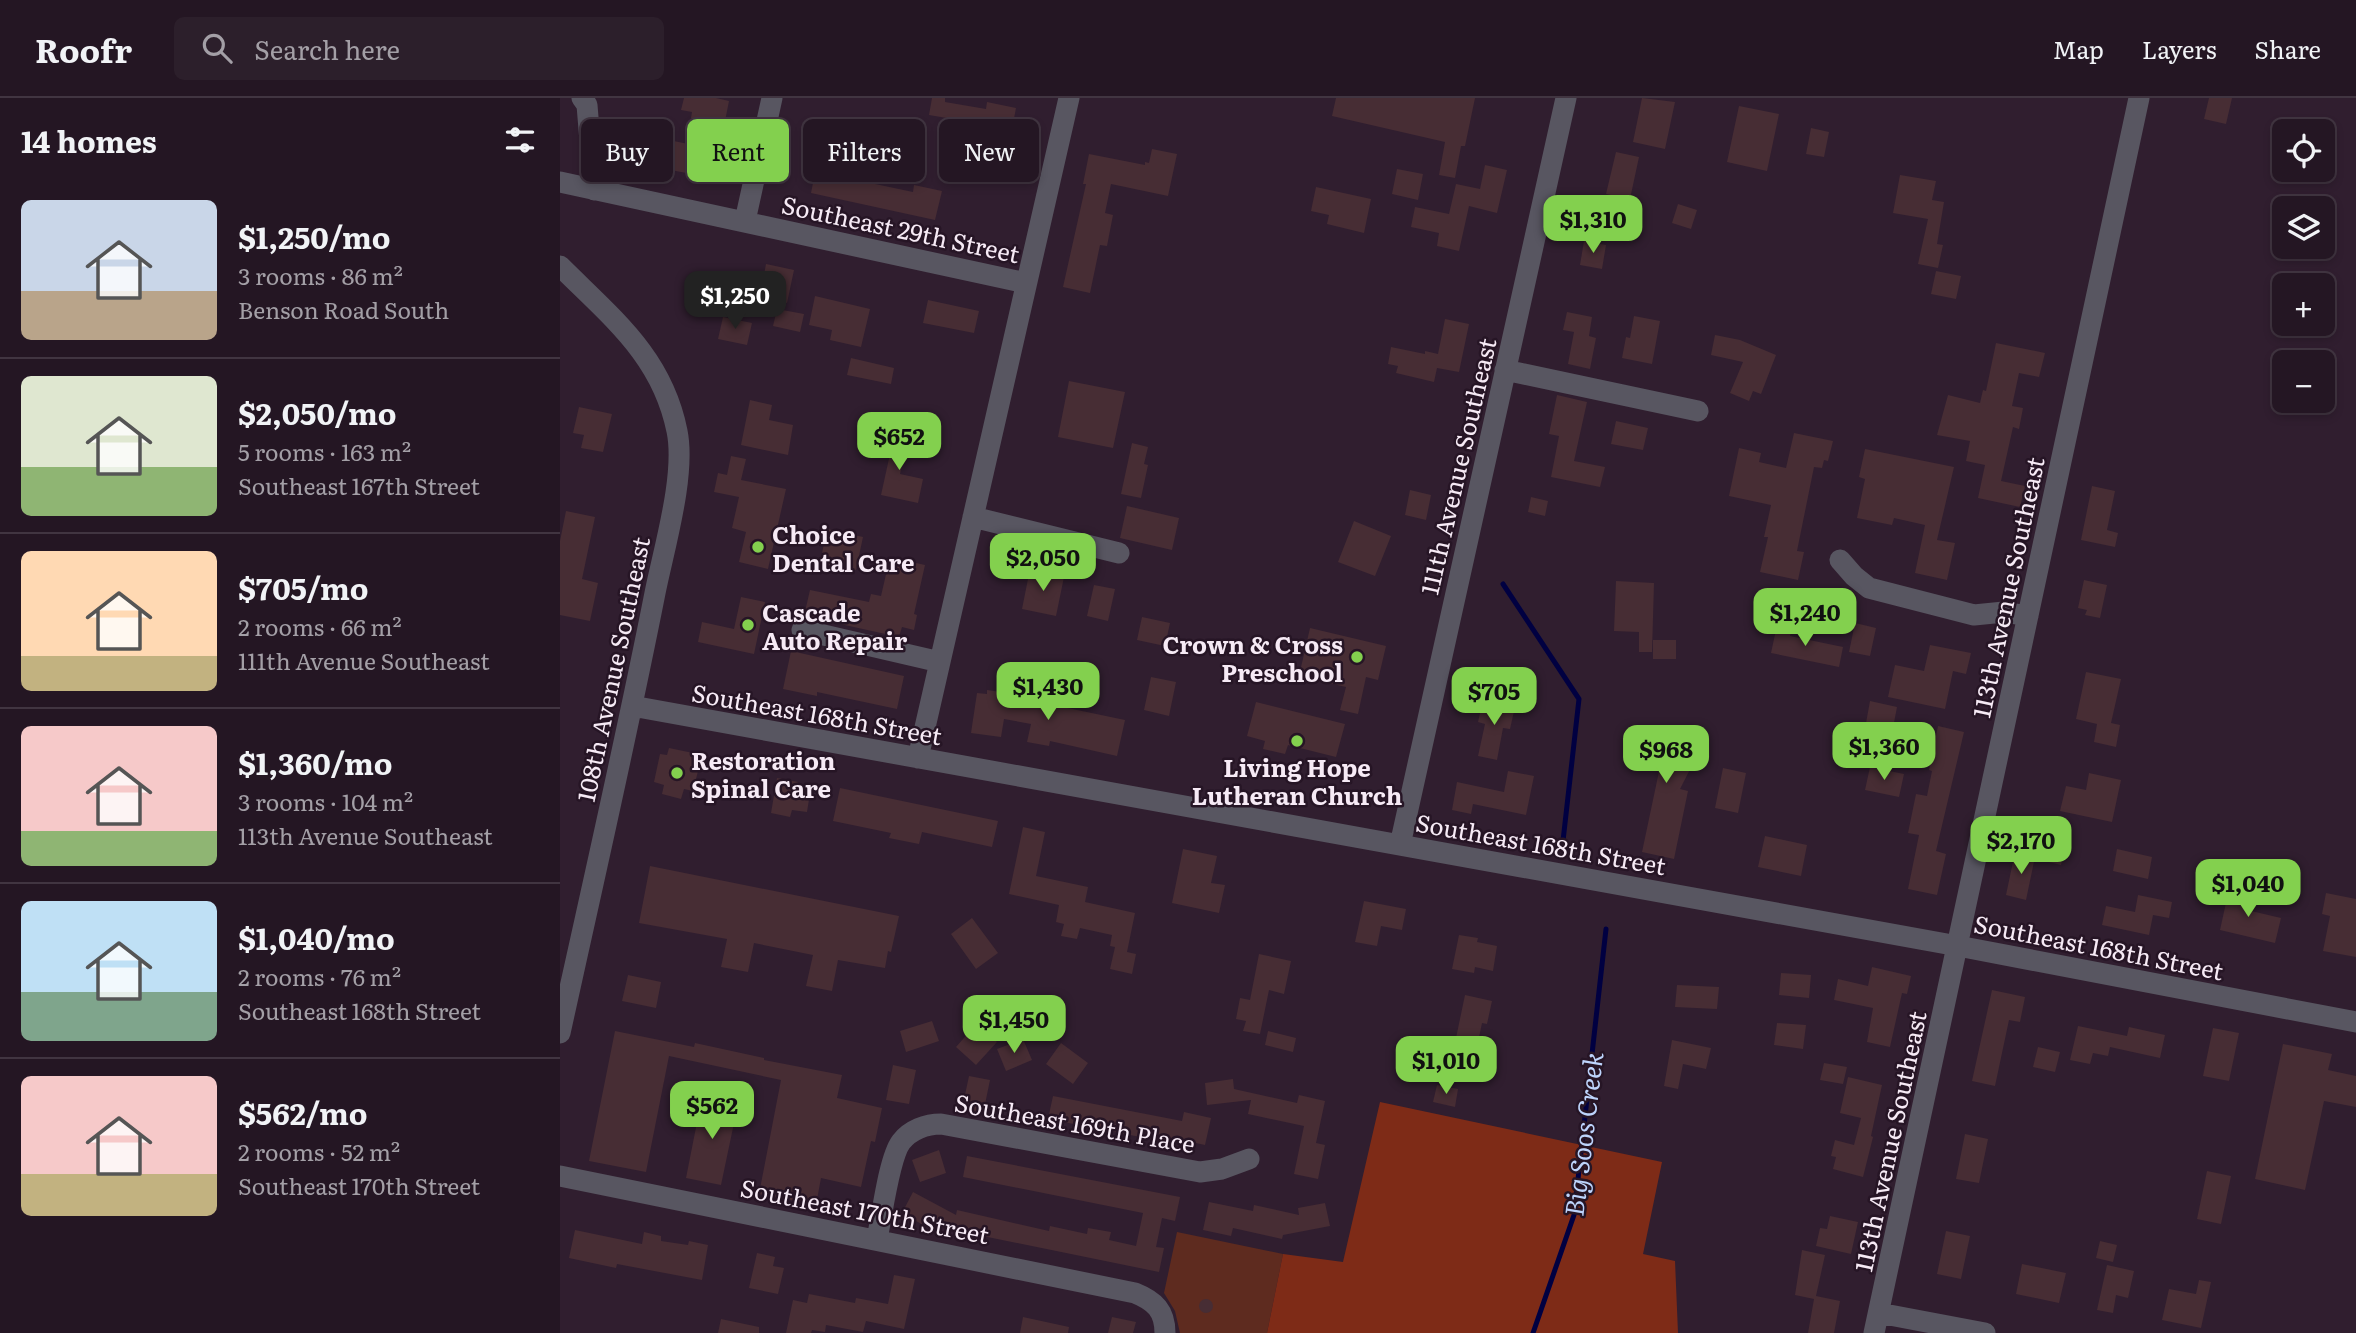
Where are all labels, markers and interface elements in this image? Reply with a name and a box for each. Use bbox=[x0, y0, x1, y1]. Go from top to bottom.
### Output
search box bbox=[174, 17, 664, 80]
text: Roofr bbox=[35, 24, 132, 73]
icon: search bbox=[198, 29, 236, 67]
text: Search here bbox=[254, 29, 400, 68]
text: Map bbox=[2053, 31, 2104, 66]
text: Layers bbox=[2142, 31, 2216, 66]
text: Share bbox=[2254, 31, 2321, 66]
text: 14 homes bbox=[21, 118, 157, 162]
chip: Buy bbox=[581, 119, 673, 182]
chip: Rent bbox=[687, 119, 789, 182]
chip: Filters bbox=[803, 119, 925, 182]
chip: New bbox=[939, 119, 1039, 182]
map controls bbox=[2272, 119, 2335, 413]
button: locate bbox=[2272, 119, 2335, 182]
icon: filters bbox=[501, 121, 539, 159]
street label: Southeast 29th Street bbox=[779, 186, 1023, 270]
pin: $1,310 bbox=[1536, 195, 1650, 255]
button: layers bbox=[2272, 196, 2335, 259]
text: $1,310 bbox=[1559, 201, 1627, 235]
text: $1,250/mo bbox=[238, 214, 391, 258]
icon: home bbox=[77, 228, 161, 312]
text: 3 rooms · 86 m² bbox=[238, 258, 403, 292]
pin: $1,250 bbox=[678, 272, 792, 331]
button: + bbox=[2272, 273, 2335, 336]
text: $1,250 bbox=[700, 277, 770, 311]
text: Benson Road South bbox=[238, 292, 449, 326]
street label: 111th Avenue Southeast bbox=[1410, 334, 1504, 598]
button: − bbox=[2272, 350, 2335, 413]
text: $2,050/mo bbox=[238, 390, 397, 434]
icon: home bbox=[77, 404, 161, 488]
pin: $652 bbox=[858, 412, 940, 472]
text: $652 bbox=[873, 418, 925, 452]
text: 5 rooms · 163 m² bbox=[238, 434, 411, 468]
street label: 113th Avenue Southeast bbox=[1962, 453, 2052, 721]
text: Southeast 167th Street bbox=[238, 468, 480, 502]
place label: Choice Dental Care bbox=[772, 516, 915, 579]
street label: 108th Avenue Southeast bbox=[567, 533, 657, 805]
pin: $2,050 bbox=[986, 533, 1100, 593]
marker: Choice Dental Care bbox=[750, 539, 766, 555]
text: $2,050 bbox=[1006, 539, 1080, 573]
text: $705/mo bbox=[238, 565, 368, 609]
icon: home bbox=[77, 579, 161, 663]
pin: $1,240 bbox=[1748, 588, 1862, 648]
place label: Cascade Auto Repair bbox=[762, 594, 907, 657]
text: $1,240 bbox=[1769, 594, 1841, 628]
text: 2 rooms · 66 m² bbox=[238, 609, 402, 643]
marker: Cascade Auto Repair bbox=[740, 617, 756, 633]
place label: Crown & Cross Preschool bbox=[1162, 626, 1343, 689]
text: 111th Avenue Southeast bbox=[238, 643, 490, 677]
marker: Crown & Cross Preschool bbox=[1349, 649, 1365, 665]
pin: $1,430 bbox=[991, 662, 1105, 722]
text: $1,430 bbox=[1013, 668, 1083, 702]
pin: $705 bbox=[1453, 668, 1535, 727]
text: $705 bbox=[1468, 673, 1520, 707]
street label: Southeast 168th Street bbox=[689, 674, 945, 752]
pin: $1,360 bbox=[1827, 722, 1941, 782]
pin: $968 bbox=[1625, 726, 1707, 785]
text: $1,360 bbox=[1848, 728, 1920, 762]
text: $968 bbox=[1639, 731, 1693, 765]
marker: Living Hope Lutheran Church bbox=[1289, 733, 1305, 749]
text: $1,360/mo bbox=[238, 740, 392, 784]
place label: Restoration Spinal Care bbox=[691, 742, 836, 805]
place label: Living Hope Lutheran Church bbox=[1192, 749, 1402, 812]
icon: home bbox=[77, 754, 161, 838]
marker: Restoration Spinal Care bbox=[669, 765, 685, 781]
text: 3 rooms · 104 m² bbox=[238, 784, 413, 818]
street label: Southeast 168th Street bbox=[1413, 804, 1669, 882]
pin: $2,170 bbox=[1964, 816, 2078, 876]
text: 113th Avenue Southeast bbox=[238, 818, 493, 852]
text: $2,170 bbox=[1986, 822, 2056, 856]
pin: $1,040 bbox=[2191, 860, 2305, 919]
text: $1,040 bbox=[2212, 865, 2284, 899]
street label: Southeast 168th Street bbox=[1971, 905, 2227, 987]
text: $1,040/mo bbox=[238, 915, 395, 959]
icon: home bbox=[77, 929, 161, 1013]
text: 2 rooms · 76 m² bbox=[238, 959, 401, 993]
text: Southeast 168th Street bbox=[238, 993, 481, 1027]
pin: $1,450 bbox=[957, 996, 1071, 1055]
text: $1,450 bbox=[979, 1001, 1049, 1035]
street label: 113th Avenue Southeast bbox=[1844, 1007, 1934, 1275]
pin: $1,010 bbox=[1389, 1037, 1503, 1096]
text: $1,010 bbox=[1412, 1042, 1480, 1076]
water label: Big Soos Creek bbox=[1553, 1049, 1612, 1218]
pin: $562 bbox=[671, 1082, 753, 1141]
street label: Southeast 169th Place bbox=[952, 1084, 1198, 1160]
text: $562 bbox=[686, 1087, 738, 1121]
text: $562/mo bbox=[238, 1090, 367, 1134]
icon: home bbox=[77, 1104, 161, 1188]
text: 2 rooms · 52 m² bbox=[238, 1134, 400, 1168]
text: Southeast 170th Street bbox=[238, 1168, 480, 1202]
street label: Southeast 170th Street bbox=[738, 1169, 993, 1251]

